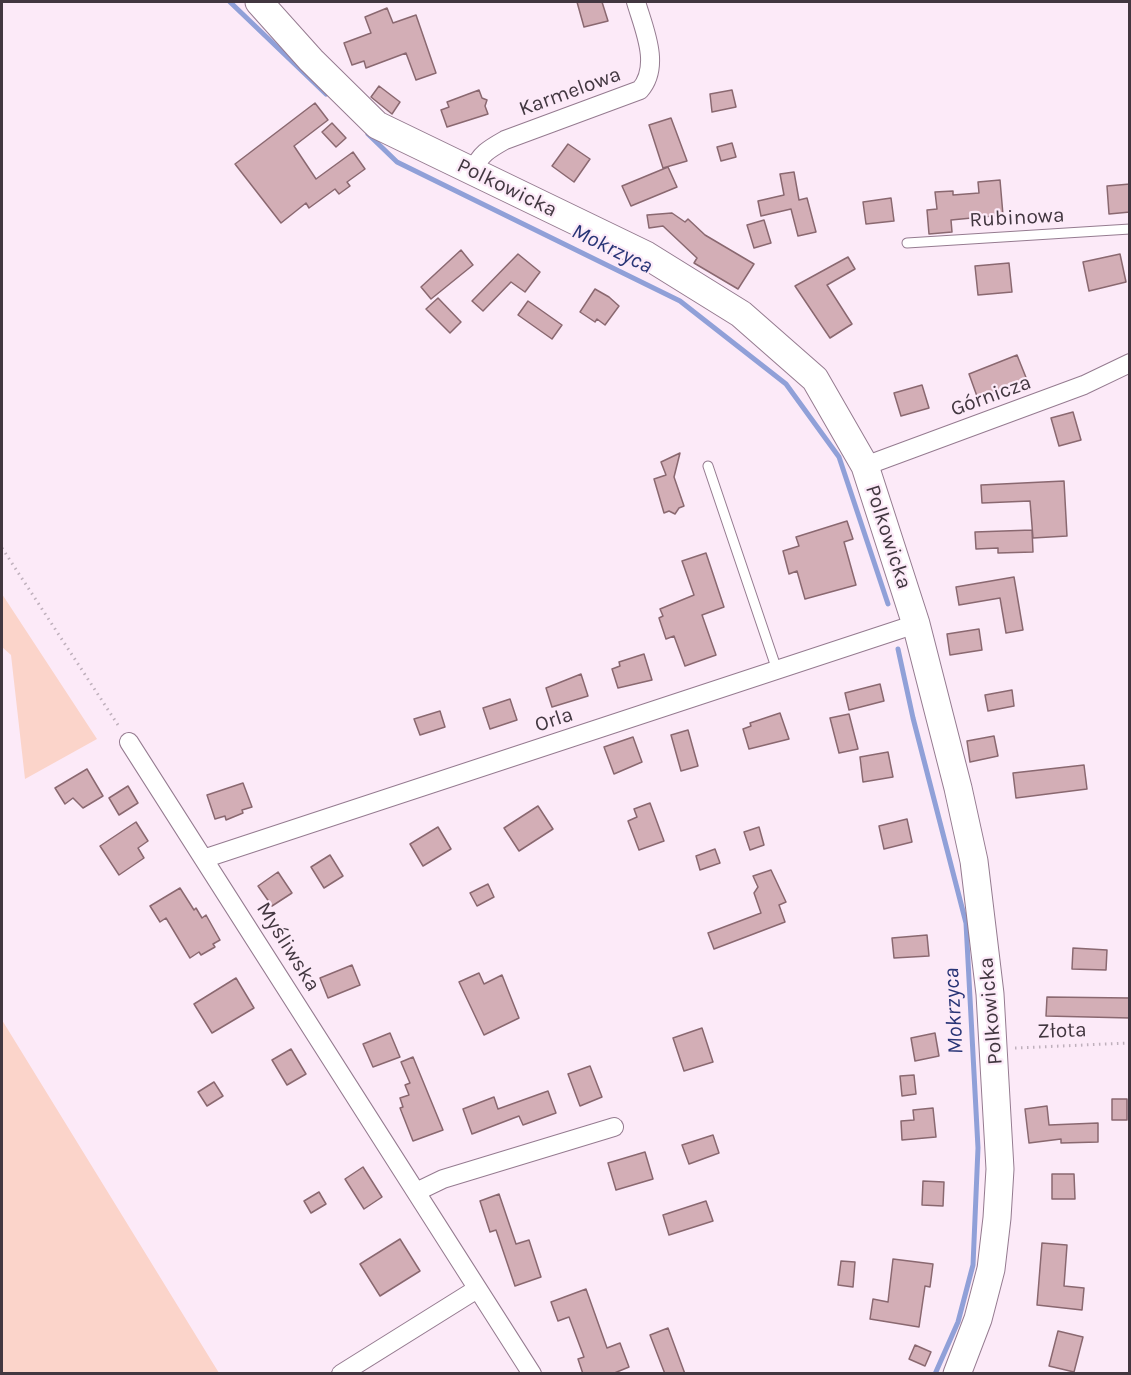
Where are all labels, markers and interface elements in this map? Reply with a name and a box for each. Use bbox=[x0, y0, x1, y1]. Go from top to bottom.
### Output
street label: Karmelowa bbox=[516, 62, 624, 122]
street label: Polkowicka bbox=[453, 153, 561, 223]
street label: Rubinowa bbox=[969, 203, 1065, 233]
water label: Mokrzyca bbox=[567, 218, 657, 280]
street label: Górnicza bbox=[947, 370, 1035, 422]
street label: Polkowicka bbox=[859, 482, 917, 592]
street label: Orla bbox=[532, 702, 576, 738]
street label: Myśliwska bbox=[251, 898, 325, 996]
street label: Polkowicka bbox=[974, 956, 1008, 1066]
water label: Mokrzyca bbox=[939, 967, 969, 1055]
street label: Złota bbox=[1037, 1018, 1087, 1044]

